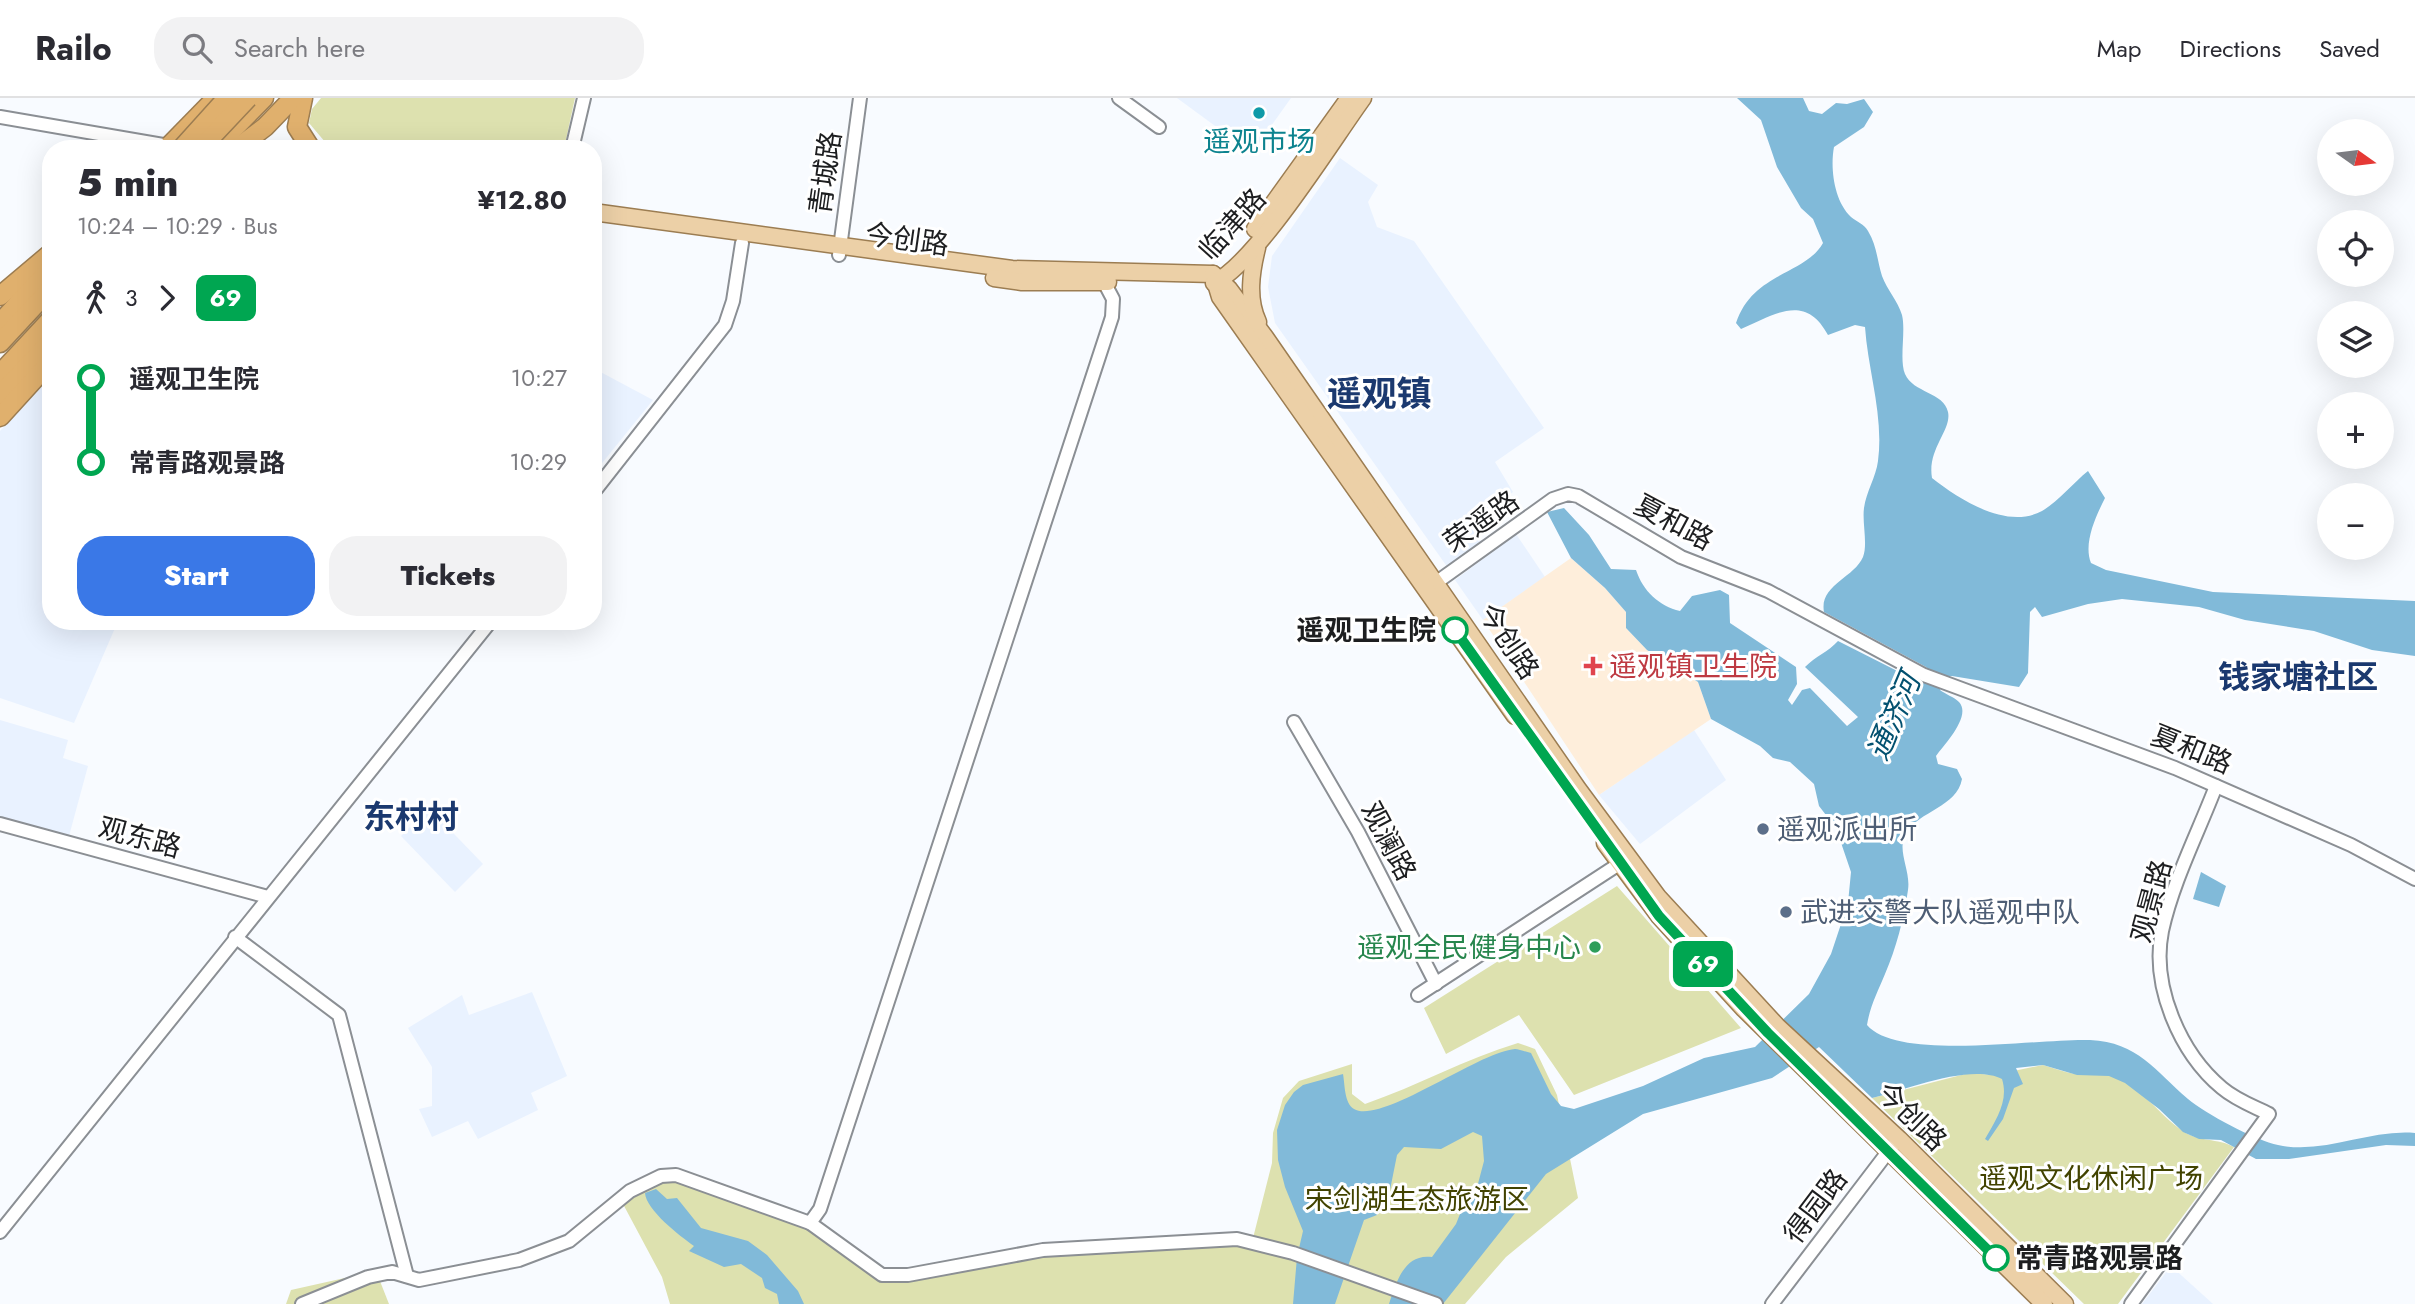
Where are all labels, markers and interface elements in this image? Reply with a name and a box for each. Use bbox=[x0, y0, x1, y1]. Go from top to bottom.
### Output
search box bbox=[154, 17, 644, 80]
text: Railo bbox=[35, 25, 112, 72]
icon: search bbox=[178, 29, 216, 67]
text: Search here bbox=[234, 29, 365, 67]
text: Map bbox=[2097, 31, 2142, 66]
text: Directions bbox=[2180, 31, 2281, 66]
text: Saved bbox=[2319, 31, 2380, 66]
marker: 遥观市场 bbox=[1251, 105, 1267, 121]
north arrow bbox=[2317, 119, 2394, 196]
map controls bbox=[2317, 119, 2394, 560]
place label: 遥观市场 bbox=[1203, 121, 1315, 162]
street label: 青城路 bbox=[799, 129, 852, 218]
text: 5 min bbox=[77, 155, 179, 210]
street label: 临津路 bbox=[1189, 179, 1276, 269]
text: ¥12.80 bbox=[477, 181, 567, 219]
text: 10:24 – 10:29 · Bus bbox=[77, 209, 278, 243]
button: locate bbox=[2317, 210, 2394, 287]
street label: 今创路 bbox=[862, 213, 951, 266]
icon: walk bbox=[77, 279, 115, 317]
icon: forward bbox=[148, 279, 186, 317]
text: 69 bbox=[210, 280, 242, 315]
text: 3 bbox=[125, 281, 138, 315]
button: layers bbox=[2317, 301, 2394, 378]
text: 遥观卫生院 bbox=[129, 360, 259, 398]
text: 10:27 bbox=[511, 361, 567, 395]
district label: 遥观镇 bbox=[1326, 369, 1432, 419]
button: + bbox=[2317, 392, 2394, 469]
text: 常青路观景路 bbox=[129, 444, 285, 482]
text: 10:29 bbox=[510, 445, 567, 479]
street label: 荣遥路 bbox=[1435, 481, 1527, 562]
button: − bbox=[2317, 483, 2394, 560]
street label: 夏和路 bbox=[1627, 485, 1720, 560]
button: Start bbox=[77, 536, 315, 616]
button: Tickets bbox=[329, 536, 567, 616]
street label: 今创路 bbox=[1468, 595, 1549, 688]
place label: 遥观卫生院 bbox=[1296, 610, 1436, 651]
marker: 遥观卫生院 bbox=[1442, 617, 1468, 643]
place label: 遥观镇卫生院 bbox=[1609, 646, 1777, 687]
district label: 钱家塘社区 bbox=[2218, 654, 2378, 700]
marker: 遥观镇卫生院 bbox=[1583, 656, 1603, 676]
water label: 通济河 bbox=[1856, 662, 1933, 767]
street label: 夏和路 bbox=[2145, 715, 2238, 784]
district label: 东村村 bbox=[363, 794, 459, 840]
street label: 观澜路 bbox=[1351, 795, 1426, 888]
street label: 观东路 bbox=[94, 807, 186, 868]
place label: 遥观派出所 bbox=[1777, 809, 1917, 850]
marker: 遥观派出所 bbox=[1755, 821, 1771, 837]
street label: 观景路 bbox=[2121, 855, 2182, 947]
place label: 武进交警大队遥观中队 bbox=[1800, 892, 2080, 933]
marker: 武进交警大队遥观中队 bbox=[1778, 904, 1794, 920]
place label: 遥观全民健身中心 bbox=[1357, 927, 1581, 968]
marker: 遥观全民健身中心 bbox=[1587, 939, 1603, 955]
line badge: 69 bbox=[1672, 941, 1734, 987]
text: 69 bbox=[1687, 946, 1719, 981]
street label: 今创路 bbox=[1867, 1072, 1956, 1160]
park label: 遥观文化休闲广场 bbox=[1979, 1158, 2203, 1199]
street label: 得园路 bbox=[1774, 1160, 1857, 1252]
park label: 宋剑湖生态旅游区 bbox=[1305, 1179, 1529, 1220]
place label: 常青路观景路 bbox=[2015, 1238, 2183, 1279]
marker: 常青路观景路 bbox=[1983, 1245, 2009, 1271]

